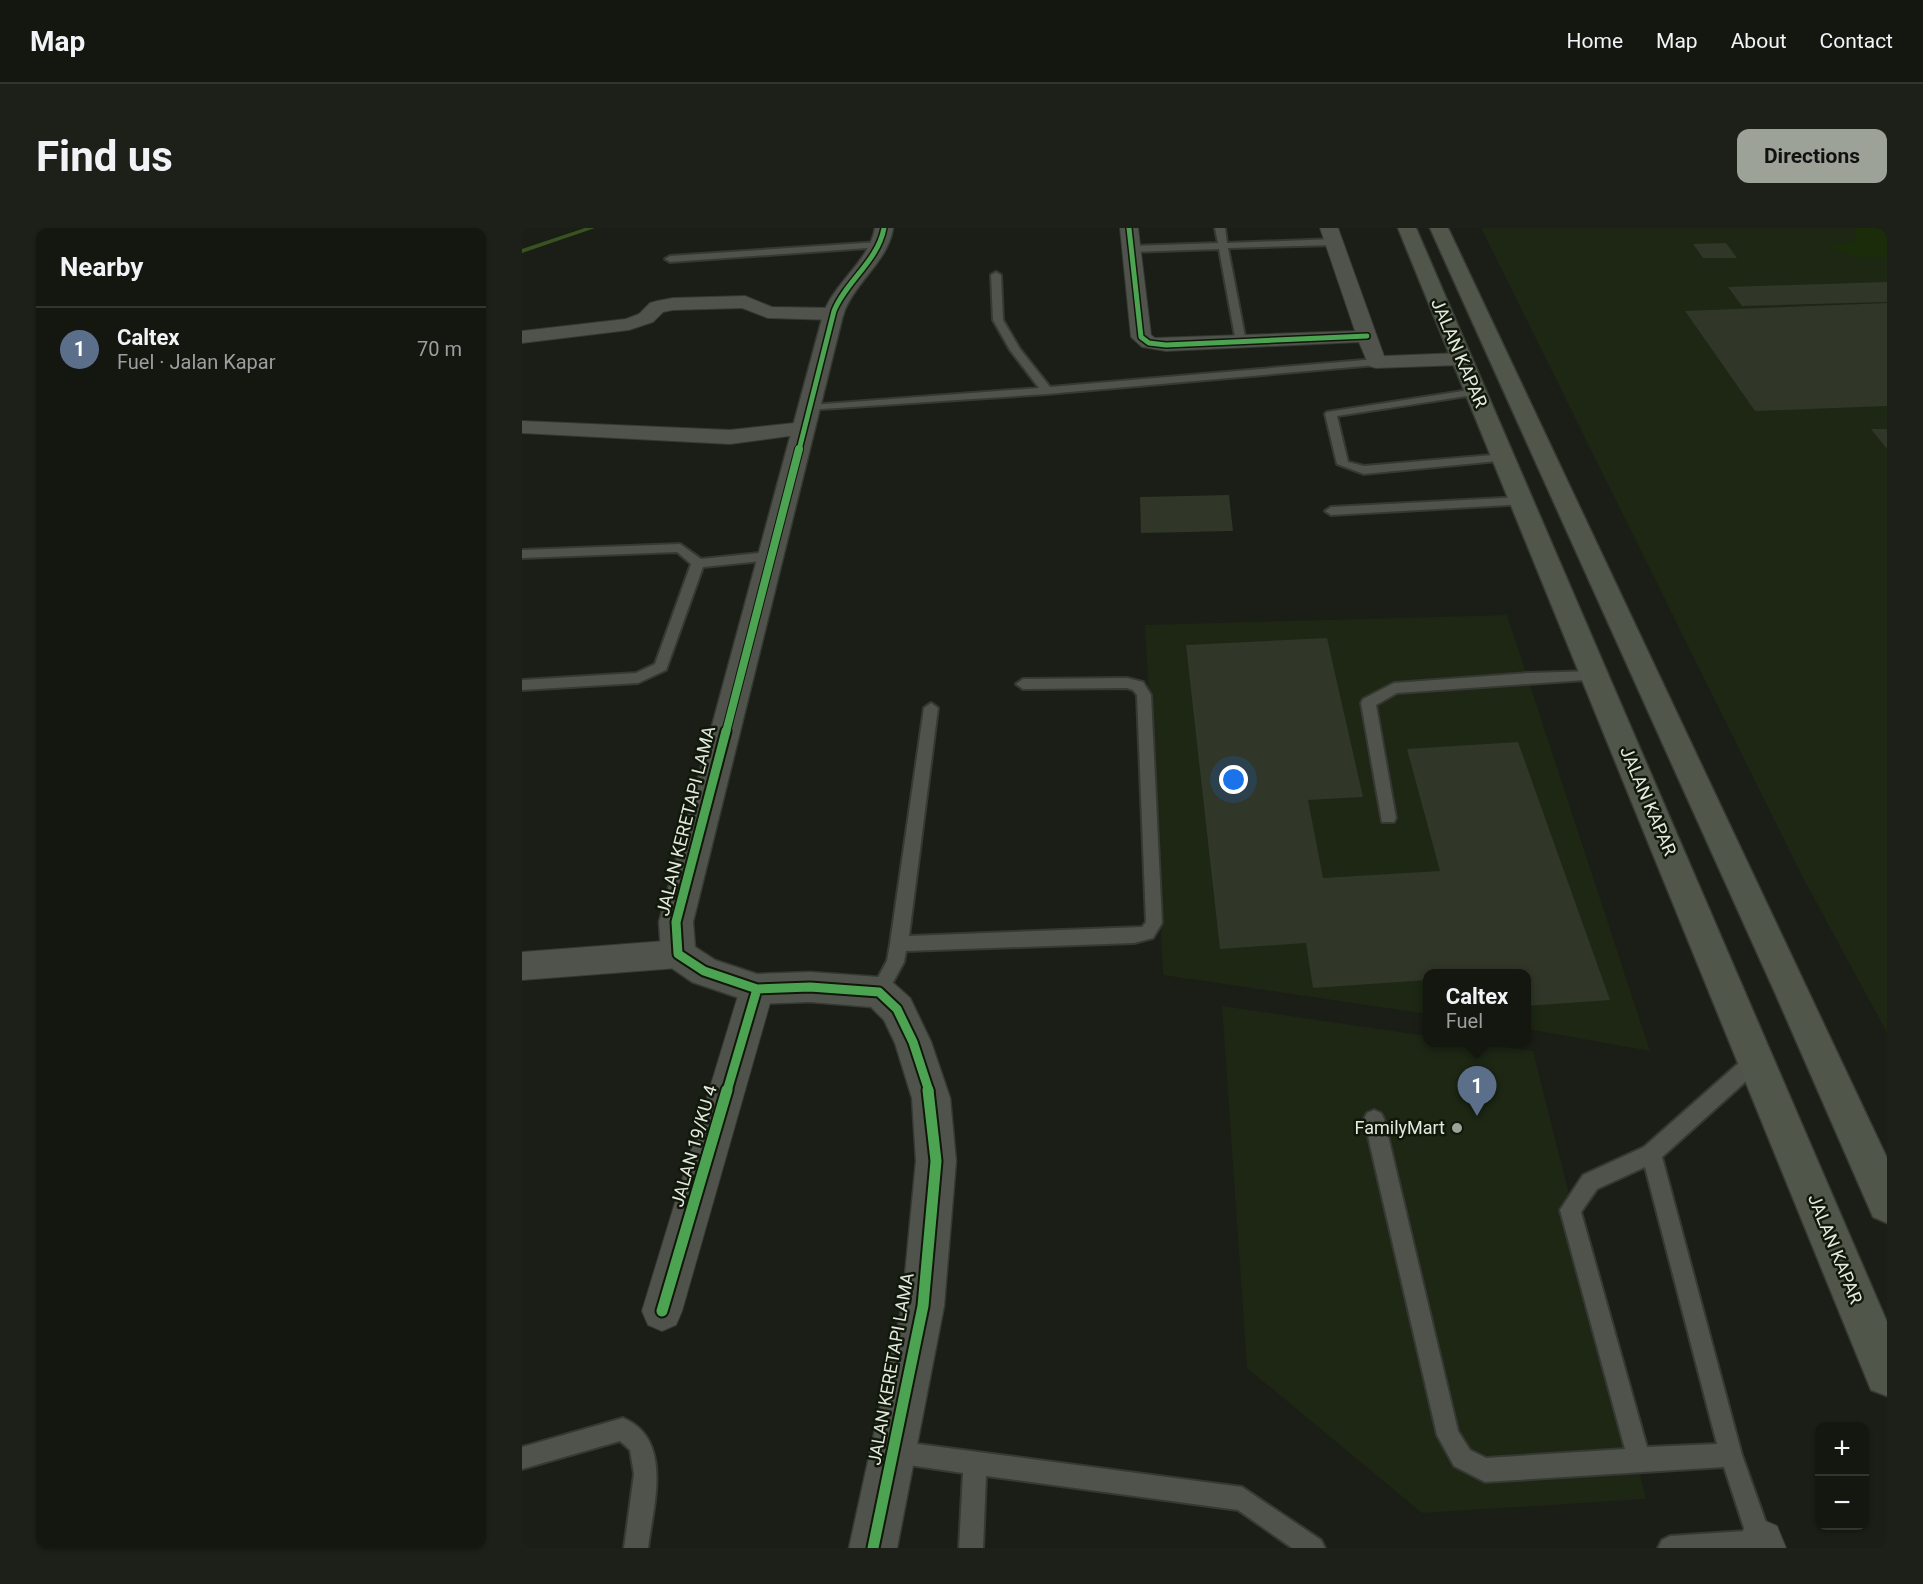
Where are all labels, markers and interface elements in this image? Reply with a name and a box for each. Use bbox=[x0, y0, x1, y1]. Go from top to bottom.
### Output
text: Map bbox=[30, 25, 85, 58]
text: Home bbox=[1567, 29, 1623, 53]
text: Map bbox=[1656, 29, 1698, 53]
text: About bbox=[1731, 29, 1787, 53]
text: Contact bbox=[1820, 29, 1893, 53]
button: Directions bbox=[1737, 129, 1887, 183]
text: Find us bbox=[36, 132, 173, 181]
text: Nearby bbox=[60, 252, 143, 282]
street label: JALAN KAPAR bbox=[1427, 295, 1492, 410]
text: Caltex bbox=[117, 325, 180, 350]
text: 1 bbox=[74, 337, 85, 361]
text: 70 m bbox=[417, 337, 462, 361]
text: Fuel · Jalan Kapar bbox=[117, 350, 275, 374]
street label: JALAN KERETAPI LAMA bbox=[652, 723, 719, 918]
street label: JALAN KAPAR bbox=[1616, 743, 1681, 858]
your location bbox=[1219, 765, 1248, 794]
popup bbox=[1423, 969, 1531, 1047]
text: Caltex bbox=[1446, 984, 1508, 1009]
text: Fuel bbox=[1446, 1009, 1483, 1033]
pin: 1 bbox=[1458, 1066, 1496, 1116]
street label: JALAN 19/KU 4 bbox=[666, 1083, 721, 1209]
place label: FamilyMart bbox=[1355, 1117, 1445, 1138]
marker: FamilyMart bbox=[1450, 1121, 1464, 1135]
street label: JALAN KAPAR bbox=[1804, 1191, 1867, 1307]
street label: JALAN KERETAPI LAMA bbox=[863, 1271, 918, 1467]
map controls bbox=[1815, 1422, 1869, 1530]
button: + bbox=[1815, 1422, 1869, 1476]
button: − bbox=[1815, 1476, 1869, 1530]

